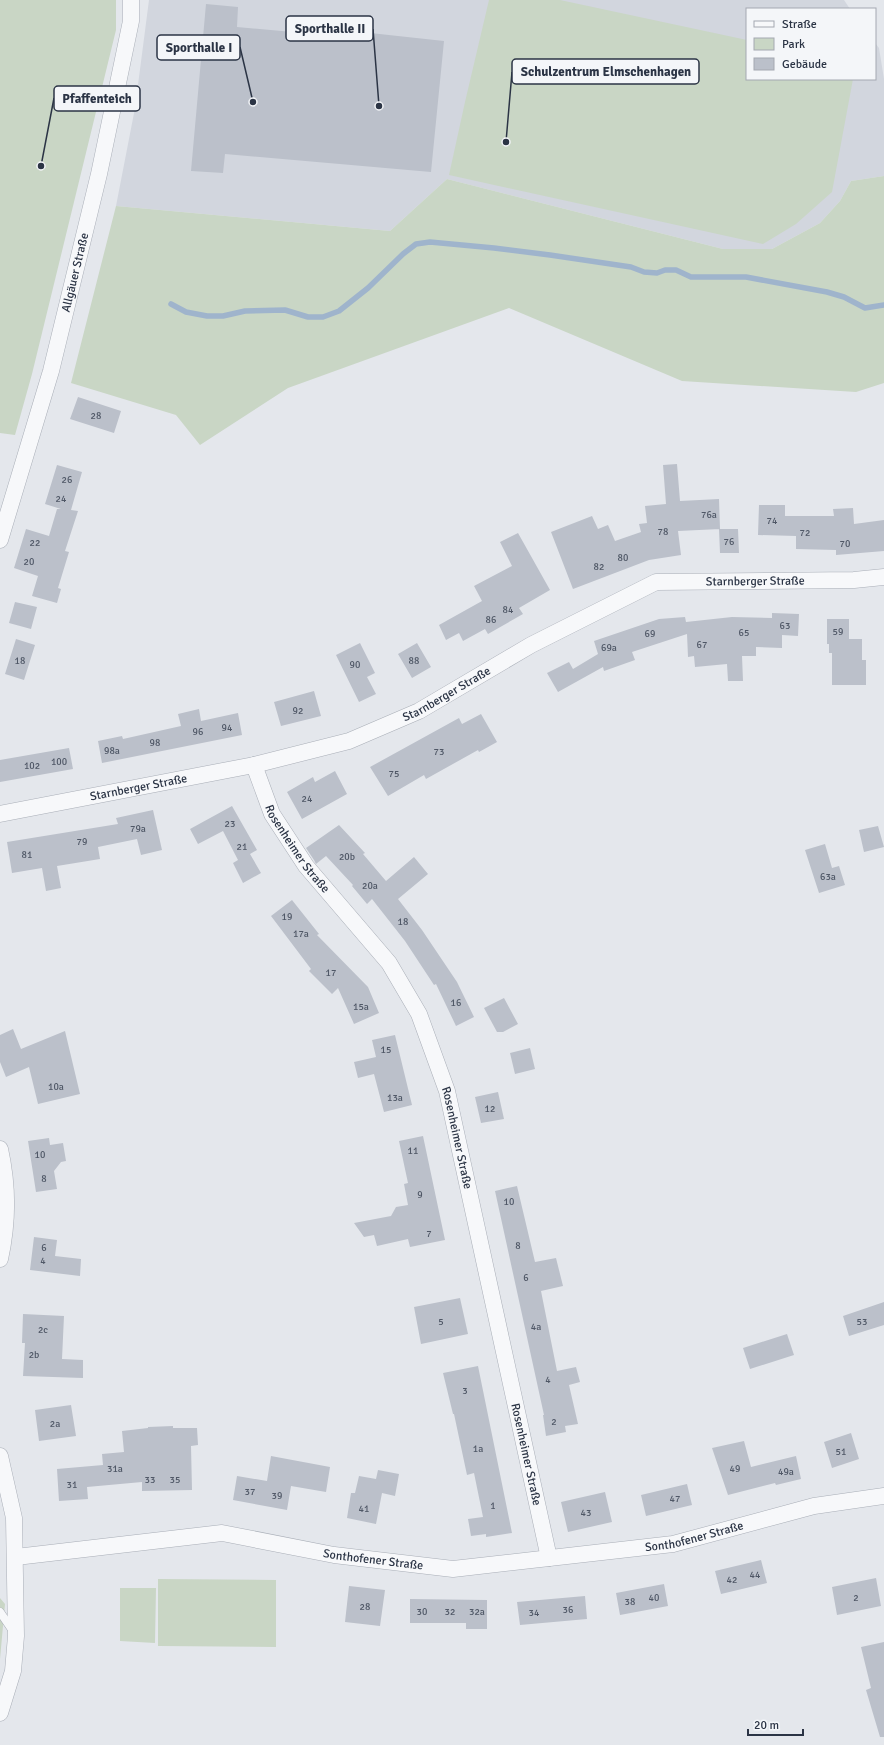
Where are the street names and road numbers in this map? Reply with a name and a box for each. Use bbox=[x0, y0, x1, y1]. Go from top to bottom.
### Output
street label: Allgäuer Straße bbox=[59, 231, 92, 314]
street label: Starnberger Straße bbox=[706, 573, 805, 589]
street label: Starnberger Straße bbox=[400, 664, 493, 725]
street label: Starnberger Straße bbox=[89, 771, 189, 805]
street label: Rosenheimer Straße bbox=[261, 803, 333, 896]
street label: Rosenheimer Straße bbox=[438, 1085, 475, 1191]
street label: Rosenheimer Straße bbox=[507, 1402, 544, 1507]
street label: Sonthofener Straße bbox=[644, 1518, 745, 1555]
street label: Sonthofener Straße bbox=[322, 1546, 424, 1573]

